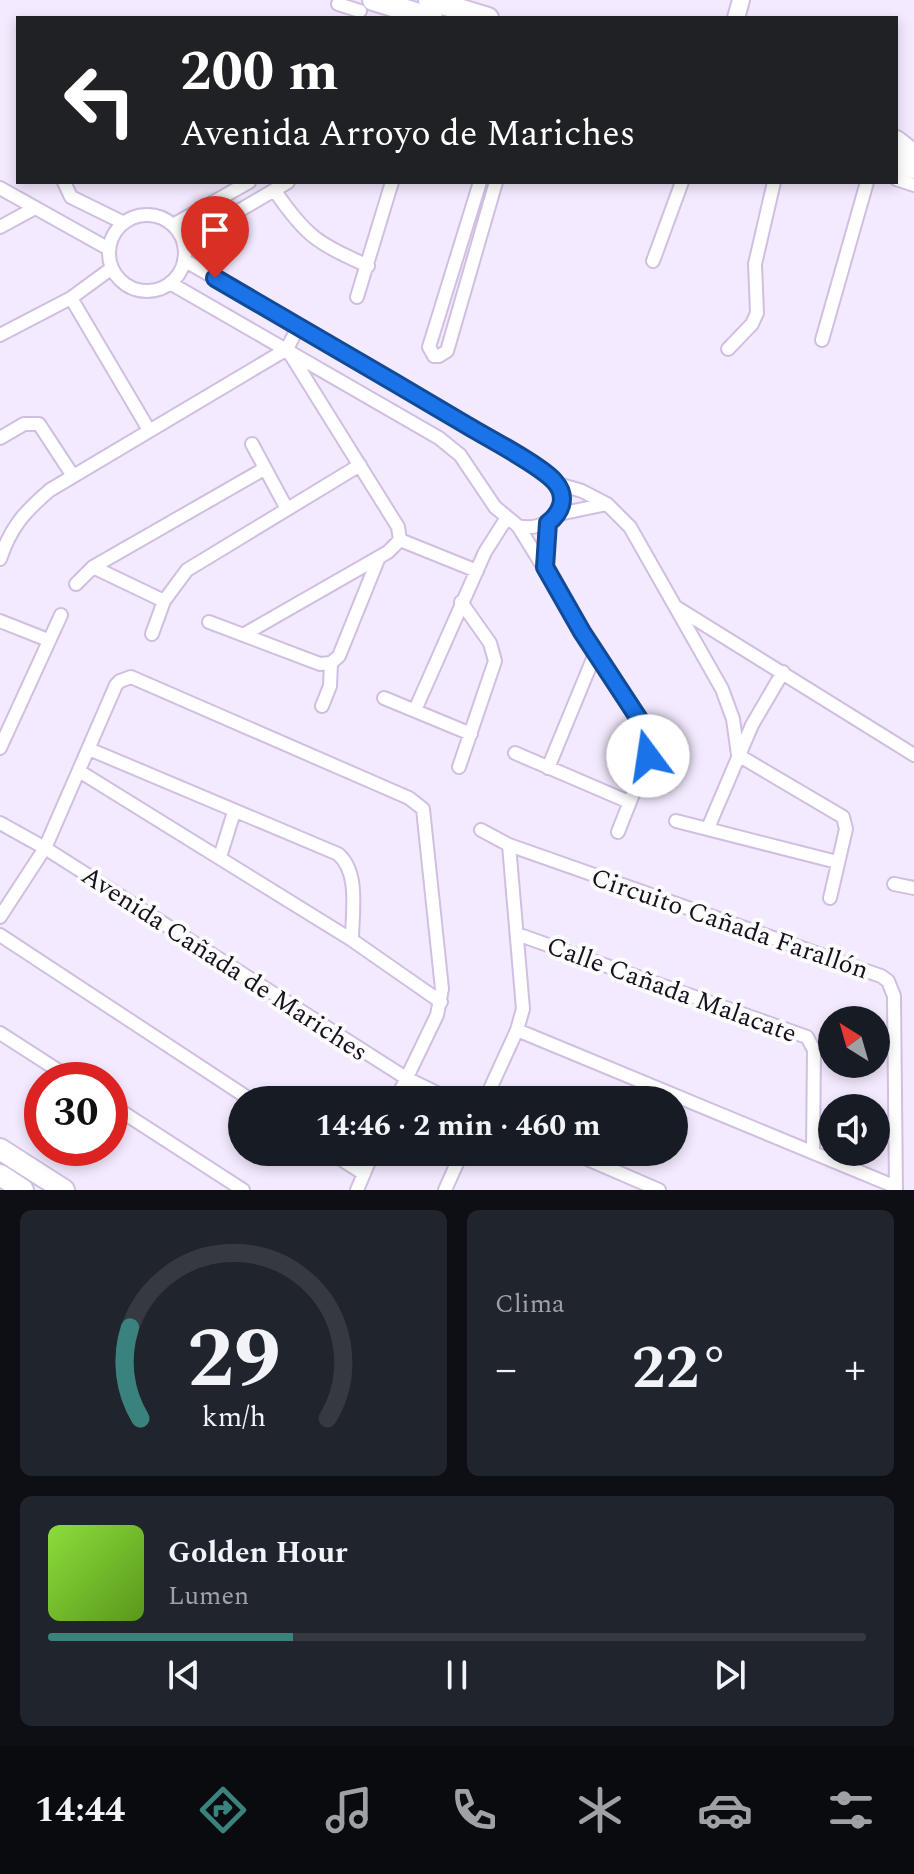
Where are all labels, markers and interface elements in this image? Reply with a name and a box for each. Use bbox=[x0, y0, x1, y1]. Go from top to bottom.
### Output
text: 200 m bbox=[180, 30, 339, 115]
icon: left bbox=[48, 48, 152, 152]
text: Avenida Arroyo de Mariches bbox=[180, 107, 635, 162]
pin bbox=[181, 196, 249, 278]
icon: arrive bbox=[193, 208, 237, 252]
position arrow bbox=[606, 714, 690, 798]
street label: Avenida Cañada de Mariches bbox=[73, 856, 376, 1072]
street label: Circuito Cañada Farallón bbox=[586, 858, 874, 990]
street label: Calle Cañada Malacate bbox=[541, 926, 802, 1054]
north arrow bbox=[818, 1006, 890, 1078]
map controls bbox=[818, 1006, 890, 1166]
speed limit sign: 30 bbox=[24, 1062, 128, 1166]
button: sound bbox=[818, 1094, 890, 1166]
text: 14:46 · 2 min · 460 m bbox=[315, 1103, 601, 1149]
text: Clima bbox=[495, 1284, 565, 1324]
text: 29 bbox=[187, 1297, 280, 1424]
text: 22° bbox=[632, 1323, 729, 1415]
text: − bbox=[495, 1336, 517, 1403]
text: + bbox=[844, 1336, 866, 1403]
text: km/h bbox=[201, 1396, 266, 1439]
text: Golden Hour bbox=[168, 1530, 348, 1576]
text: Lumen bbox=[168, 1576, 249, 1616]
icon: previous bbox=[162, 1653, 206, 1697]
icon: pause bbox=[435, 1653, 479, 1697]
icon: next bbox=[708, 1653, 752, 1697]
icon: directions bbox=[195, 1782, 251, 1838]
icon: music bbox=[321, 1782, 377, 1838]
icon: phone bbox=[446, 1782, 502, 1838]
icon: climate bbox=[572, 1782, 628, 1838]
icon: car bbox=[697, 1782, 753, 1838]
icon: filters bbox=[823, 1782, 879, 1838]
text: 14:44 bbox=[35, 1783, 125, 1838]

